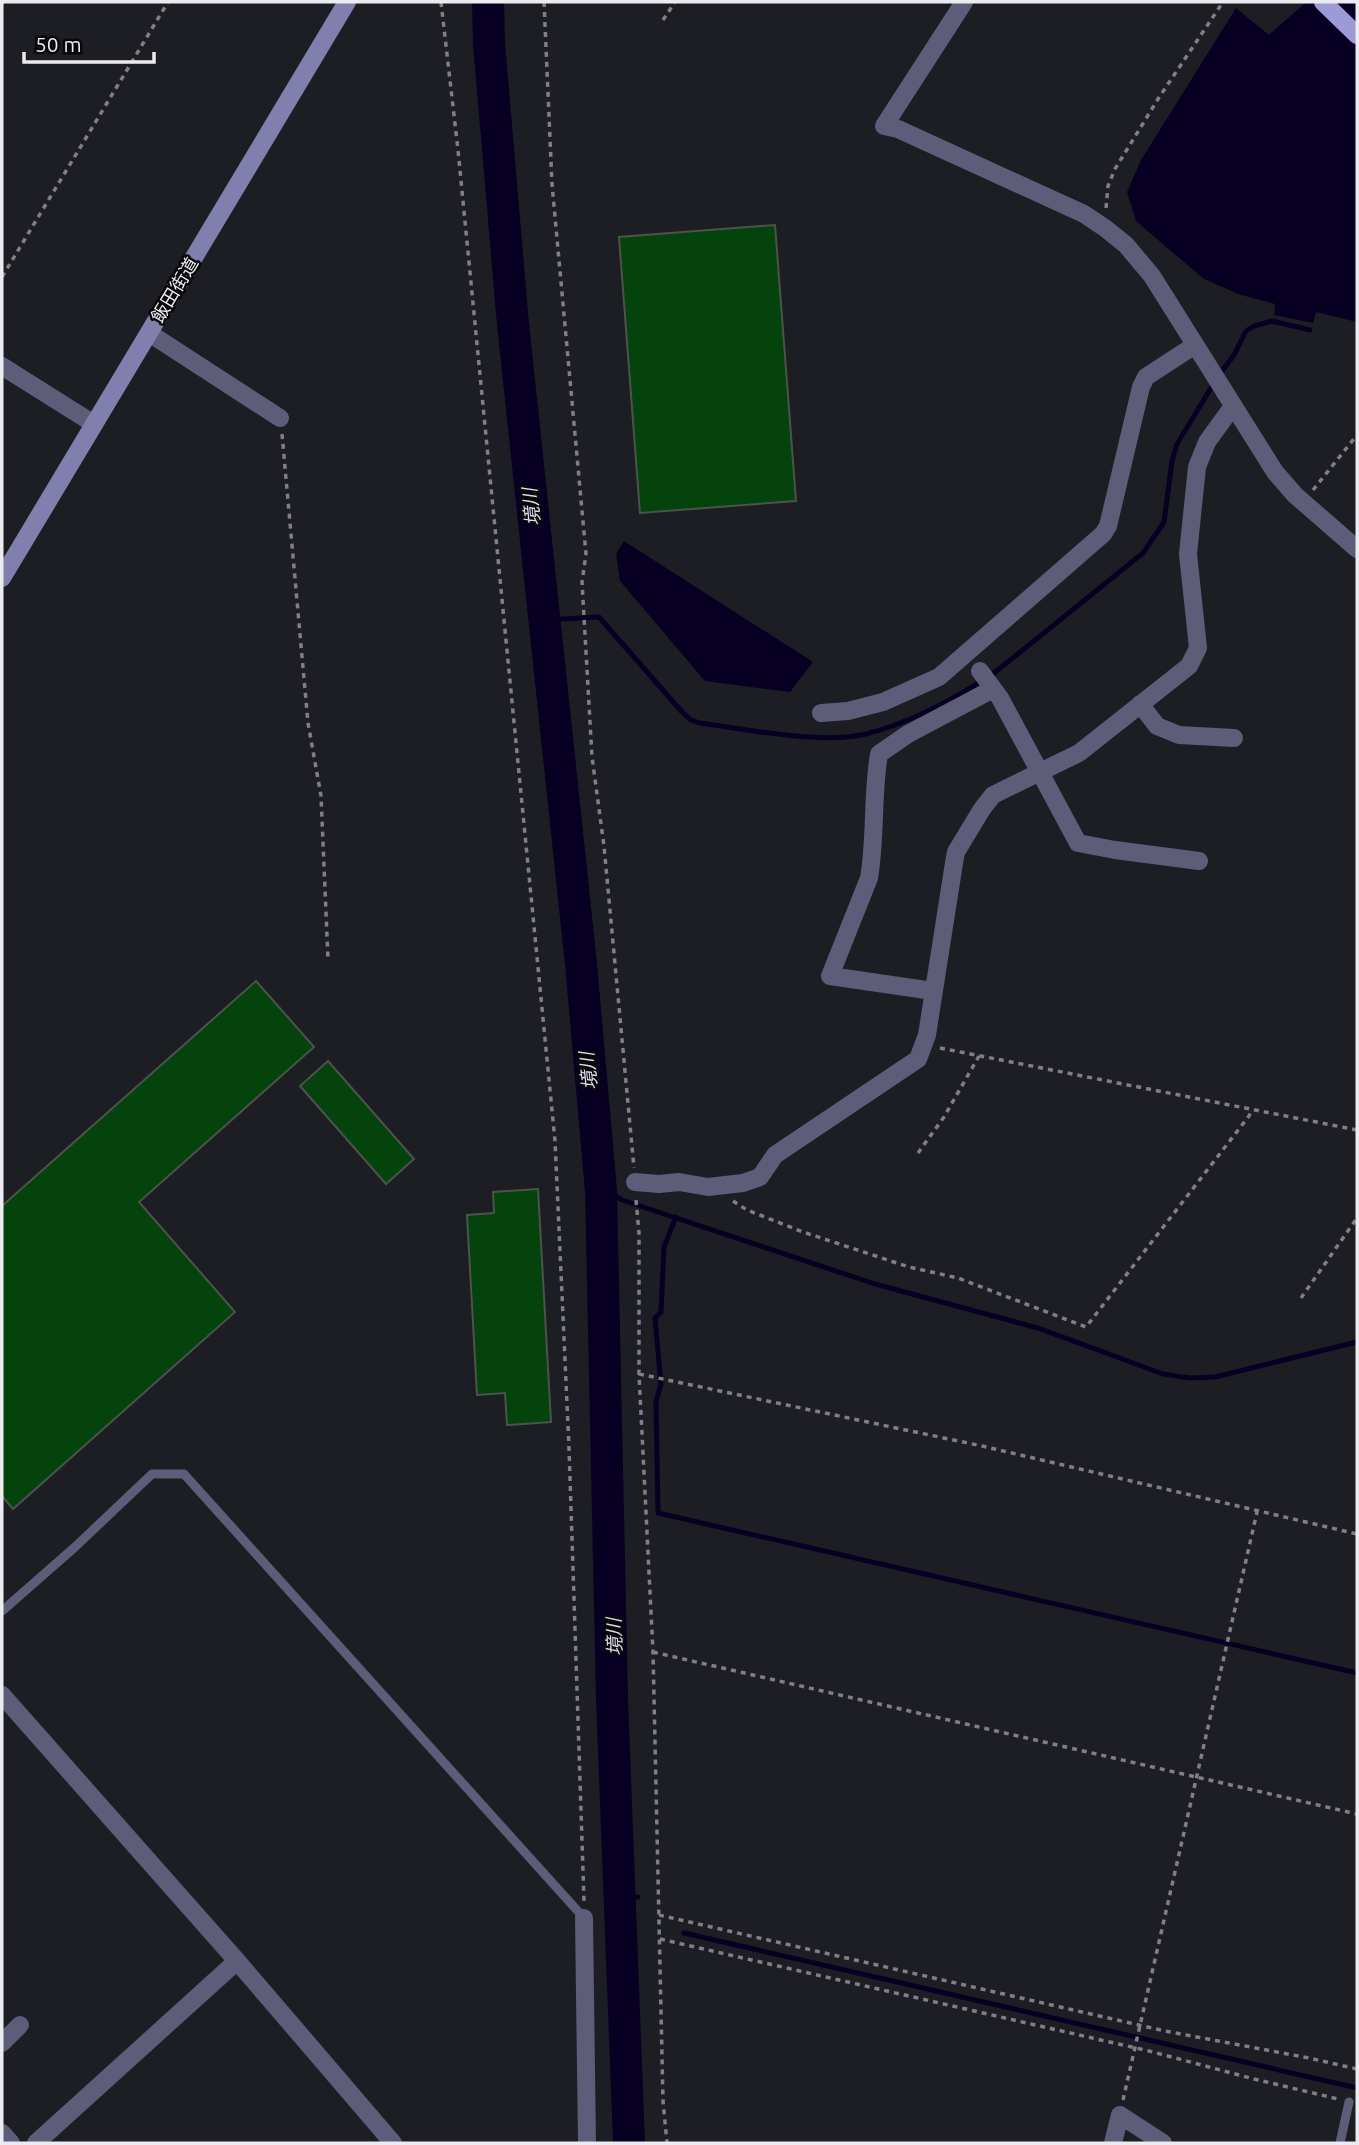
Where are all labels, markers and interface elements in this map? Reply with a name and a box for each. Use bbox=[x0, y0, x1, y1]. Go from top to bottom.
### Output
scale bar bbox=[24, 21, 154, 65]
text: 50 m bbox=[35, 32, 82, 56]
street label: 飯田街道 bbox=[147, 253, 201, 325]
water label: 境川 bbox=[518, 485, 544, 527]
water label: 境川 bbox=[575, 1049, 601, 1091]
water label: 境川 bbox=[602, 1616, 626, 1656]

